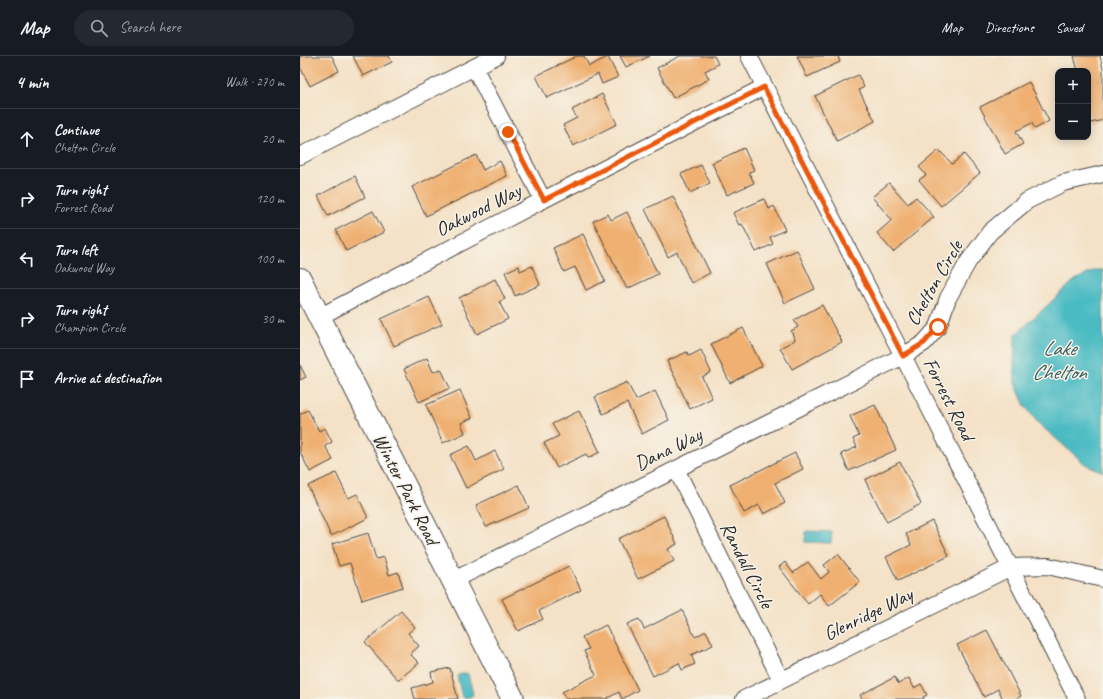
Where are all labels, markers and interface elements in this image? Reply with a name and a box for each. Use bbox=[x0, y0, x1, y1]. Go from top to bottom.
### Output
search box bbox=[74, 10, 354, 46]
text: Map bbox=[20, 16, 50, 40]
icon: search bbox=[88, 17, 110, 39]
text: Search here bbox=[120, 18, 181, 37]
text: Map bbox=[942, 19, 963, 36]
text: Directions bbox=[985, 19, 1034, 36]
text: Saved bbox=[1056, 19, 1083, 36]
map controls bbox=[1055, 68, 1091, 140]
button: + bbox=[1055, 68, 1091, 104]
text: 4 min bbox=[16, 72, 49, 93]
text: Walk · 270 m bbox=[225, 74, 284, 90]
button: − bbox=[1055, 104, 1091, 140]
text: Continue bbox=[54, 121, 99, 140]
route end bbox=[499, 123, 517, 141]
icon: ahead bbox=[16, 128, 38, 150]
text: 20 m bbox=[262, 131, 284, 147]
text: Chelton Circle bbox=[54, 140, 115, 156]
street label: Oakwood Way bbox=[431, 177, 527, 242]
text: Turn right bbox=[54, 181, 107, 200]
icon: right bbox=[16, 188, 38, 210]
text: 120 m bbox=[256, 191, 284, 207]
text: Forrest Road bbox=[54, 200, 112, 216]
street label: Chelton Circle bbox=[900, 235, 969, 330]
text: Turn left bbox=[54, 241, 97, 260]
icon: left bbox=[16, 248, 38, 270]
text: 100 m bbox=[256, 251, 284, 267]
text: Oakwood Way bbox=[54, 260, 114, 276]
text: Turn right bbox=[54, 301, 107, 320]
icon: right bbox=[16, 308, 38, 330]
text: 30 m bbox=[262, 311, 284, 327]
route start bbox=[929, 318, 947, 336]
text: Champion Circle bbox=[54, 320, 125, 336]
water label: Lake Chelton bbox=[1032, 335, 1087, 385]
street label: Forrest Road bbox=[918, 354, 982, 447]
icon: arrive bbox=[16, 368, 38, 390]
text: Arrive at destination bbox=[54, 369, 161, 388]
street label: Dana Way bbox=[630, 422, 707, 476]
street label: Winter Park Road bbox=[367, 429, 446, 552]
street label: Randall Circle bbox=[715, 518, 780, 614]
street label: Glenridge Way bbox=[819, 581, 919, 646]

